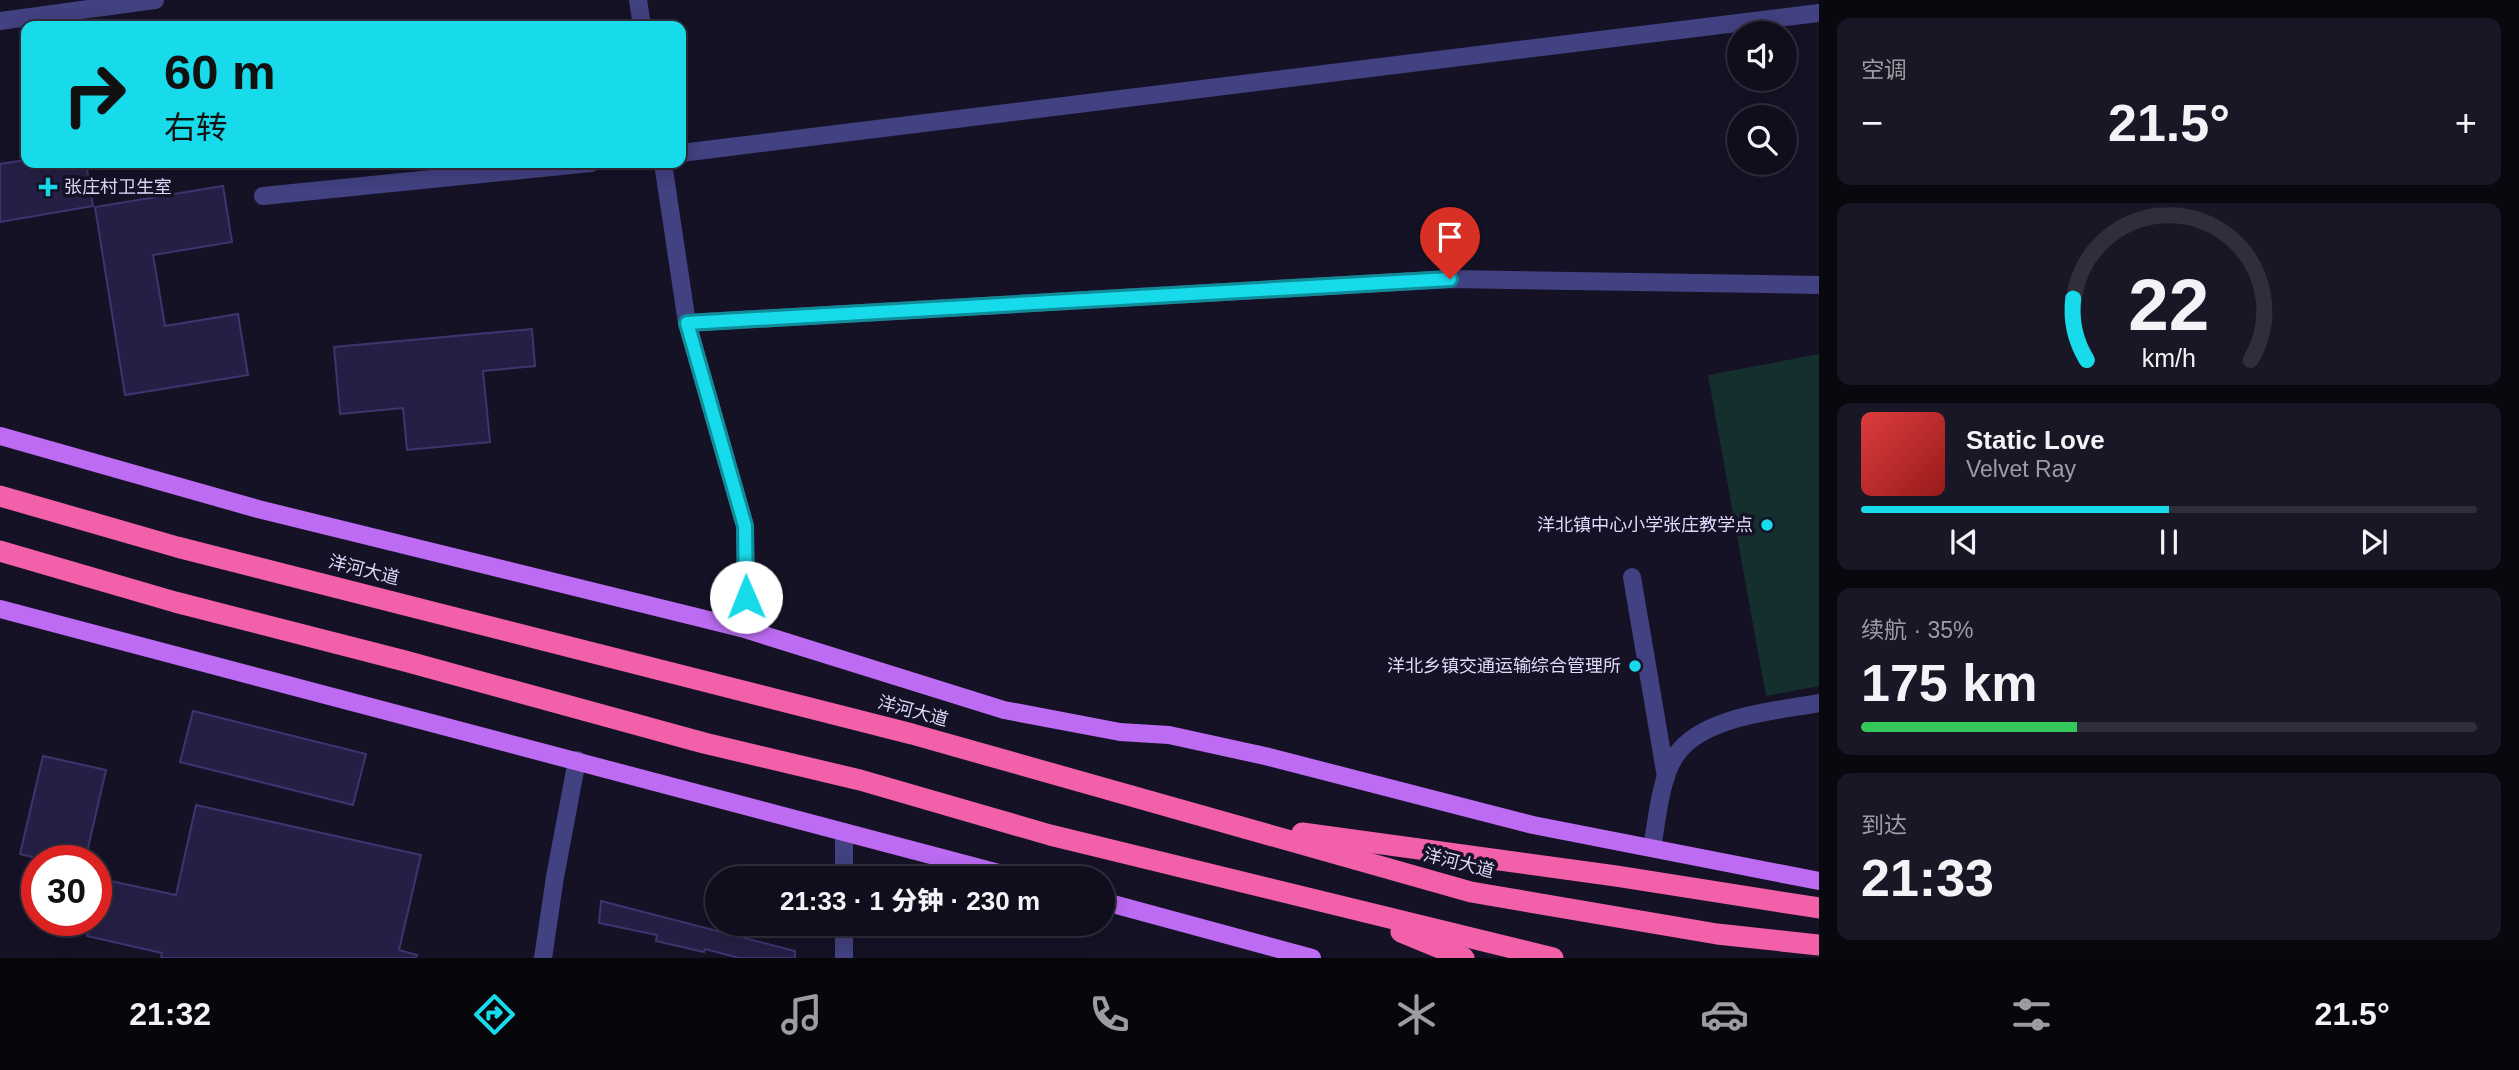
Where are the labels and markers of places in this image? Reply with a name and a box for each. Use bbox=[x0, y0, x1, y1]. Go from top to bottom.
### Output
marker: 张庄村卫生室 bbox=[38, 177, 58, 197]
place label: 张庄村卫生室 bbox=[64, 177, 172, 197]
pin bbox=[1420, 207, 1480, 279]
place label: 洋北镇中心小学张庄教学点 bbox=[1537, 515, 1753, 535]
marker: 洋北镇中心小学张庄教学点 bbox=[1759, 517, 1775, 533]
place label: 洋北乡镇交通运输综合管理所 bbox=[1387, 656, 1621, 676]
marker: 洋北乡镇交通运输综合管理所 bbox=[1627, 658, 1643, 674]

